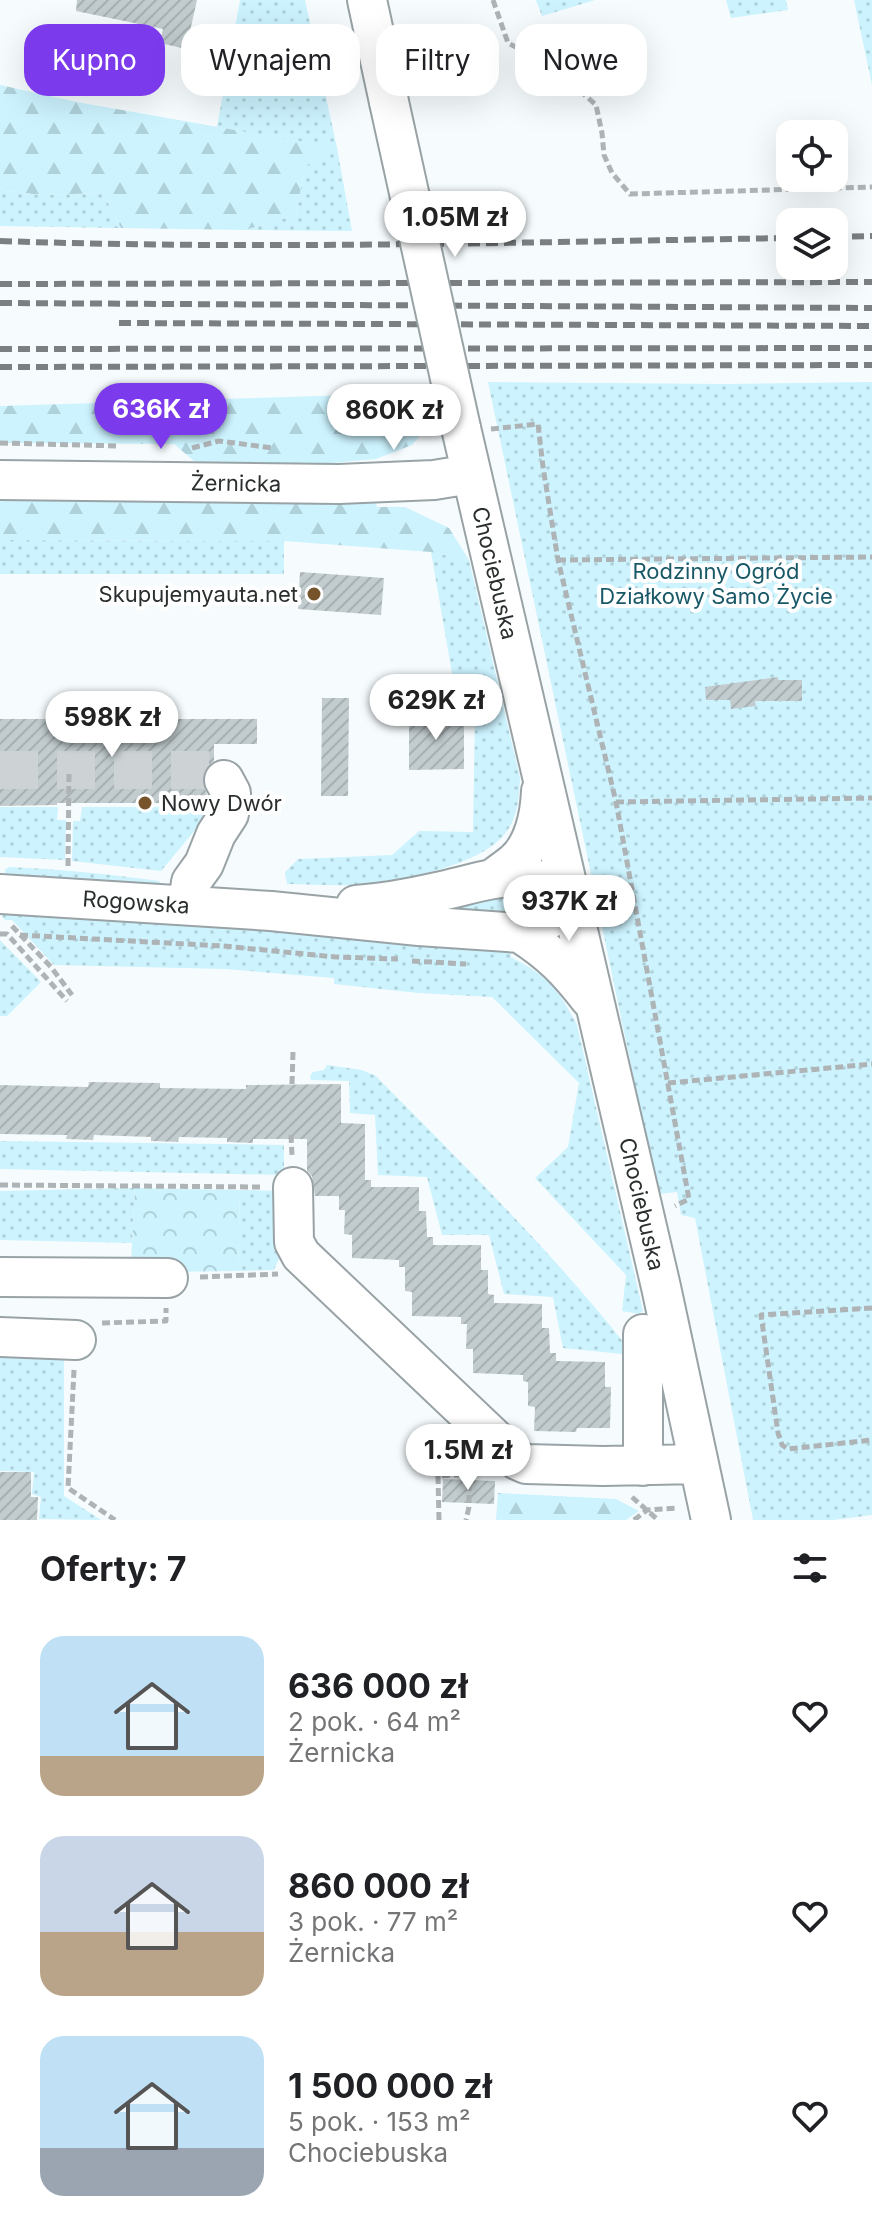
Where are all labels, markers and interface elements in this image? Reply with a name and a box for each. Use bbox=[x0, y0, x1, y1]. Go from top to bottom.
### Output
chip: Kupno bbox=[24, 24, 165, 96]
chip: Wynajem bbox=[181, 24, 360, 96]
chip: Filtry bbox=[376, 24, 499, 96]
chip: Nowe bbox=[515, 24, 647, 96]
map controls bbox=[776, 120, 848, 280]
button: locate bbox=[776, 120, 848, 192]
pin: 1.05M zł bbox=[372, 191, 538, 259]
text: 1.05M zł bbox=[402, 201, 508, 232]
button: layers bbox=[776, 208, 848, 280]
pin: 636K zł bbox=[87, 383, 235, 451]
pin: 860K zł bbox=[320, 384, 468, 452]
text: 636K zł bbox=[112, 393, 210, 424]
text: 860K zł bbox=[345, 394, 443, 425]
street label: Żernicka bbox=[190, 469, 282, 497]
street label: Chociebuska bbox=[467, 504, 523, 642]
park label: Rodzinny Ogród Działkowy Samo Życie bbox=[599, 558, 833, 609]
place label: Skupujemyauta.net bbox=[99, 581, 298, 607]
marker: Skupujemyauta.net bbox=[305, 585, 323, 603]
pin: 629K zł bbox=[362, 674, 510, 742]
text: 629K zł bbox=[388, 684, 484, 715]
pin: 598K zł bbox=[38, 691, 186, 759]
text: 598K zł bbox=[63, 701, 161, 732]
place label: Nowy Dwór bbox=[161, 790, 282, 816]
marker: Nowy Dwór bbox=[136, 794, 154, 812]
pin: 937K zł bbox=[495, 875, 643, 943]
street label: Rogowska bbox=[82, 885, 190, 919]
text: 937K zł bbox=[521, 885, 617, 916]
street label: Chociebuska bbox=[614, 1135, 670, 1273]
pin: 1.5M zł bbox=[394, 1424, 542, 1492]
text: 1.5M zł bbox=[424, 1434, 512, 1465]
icon: filters bbox=[788, 1546, 832, 1590]
text: Oferty: 7 bbox=[40, 1548, 187, 1589]
text: 636 000 zł bbox=[288, 1665, 468, 1706]
icon: home bbox=[104, 1668, 200, 1764]
icon: heart bbox=[788, 1694, 832, 1738]
text: 2 pok. · 64 m² bbox=[288, 1706, 461, 1737]
text: Żernicka bbox=[288, 1737, 395, 1768]
text: 860 000 zł bbox=[288, 1865, 469, 1906]
icon: home bbox=[104, 1868, 200, 1964]
icon: heart bbox=[788, 1894, 832, 1938]
text: 3 pok. · 77 m² bbox=[288, 1906, 458, 1937]
text: Żernicka bbox=[288, 1937, 395, 1968]
text: 1 500 000 zł bbox=[288, 2065, 492, 2106]
icon: home bbox=[104, 2068, 200, 2164]
icon: heart bbox=[788, 2094, 832, 2138]
text: 5 pok. · 153 m² bbox=[288, 2106, 471, 2137]
text: Chociebuska bbox=[288, 2137, 448, 2168]

